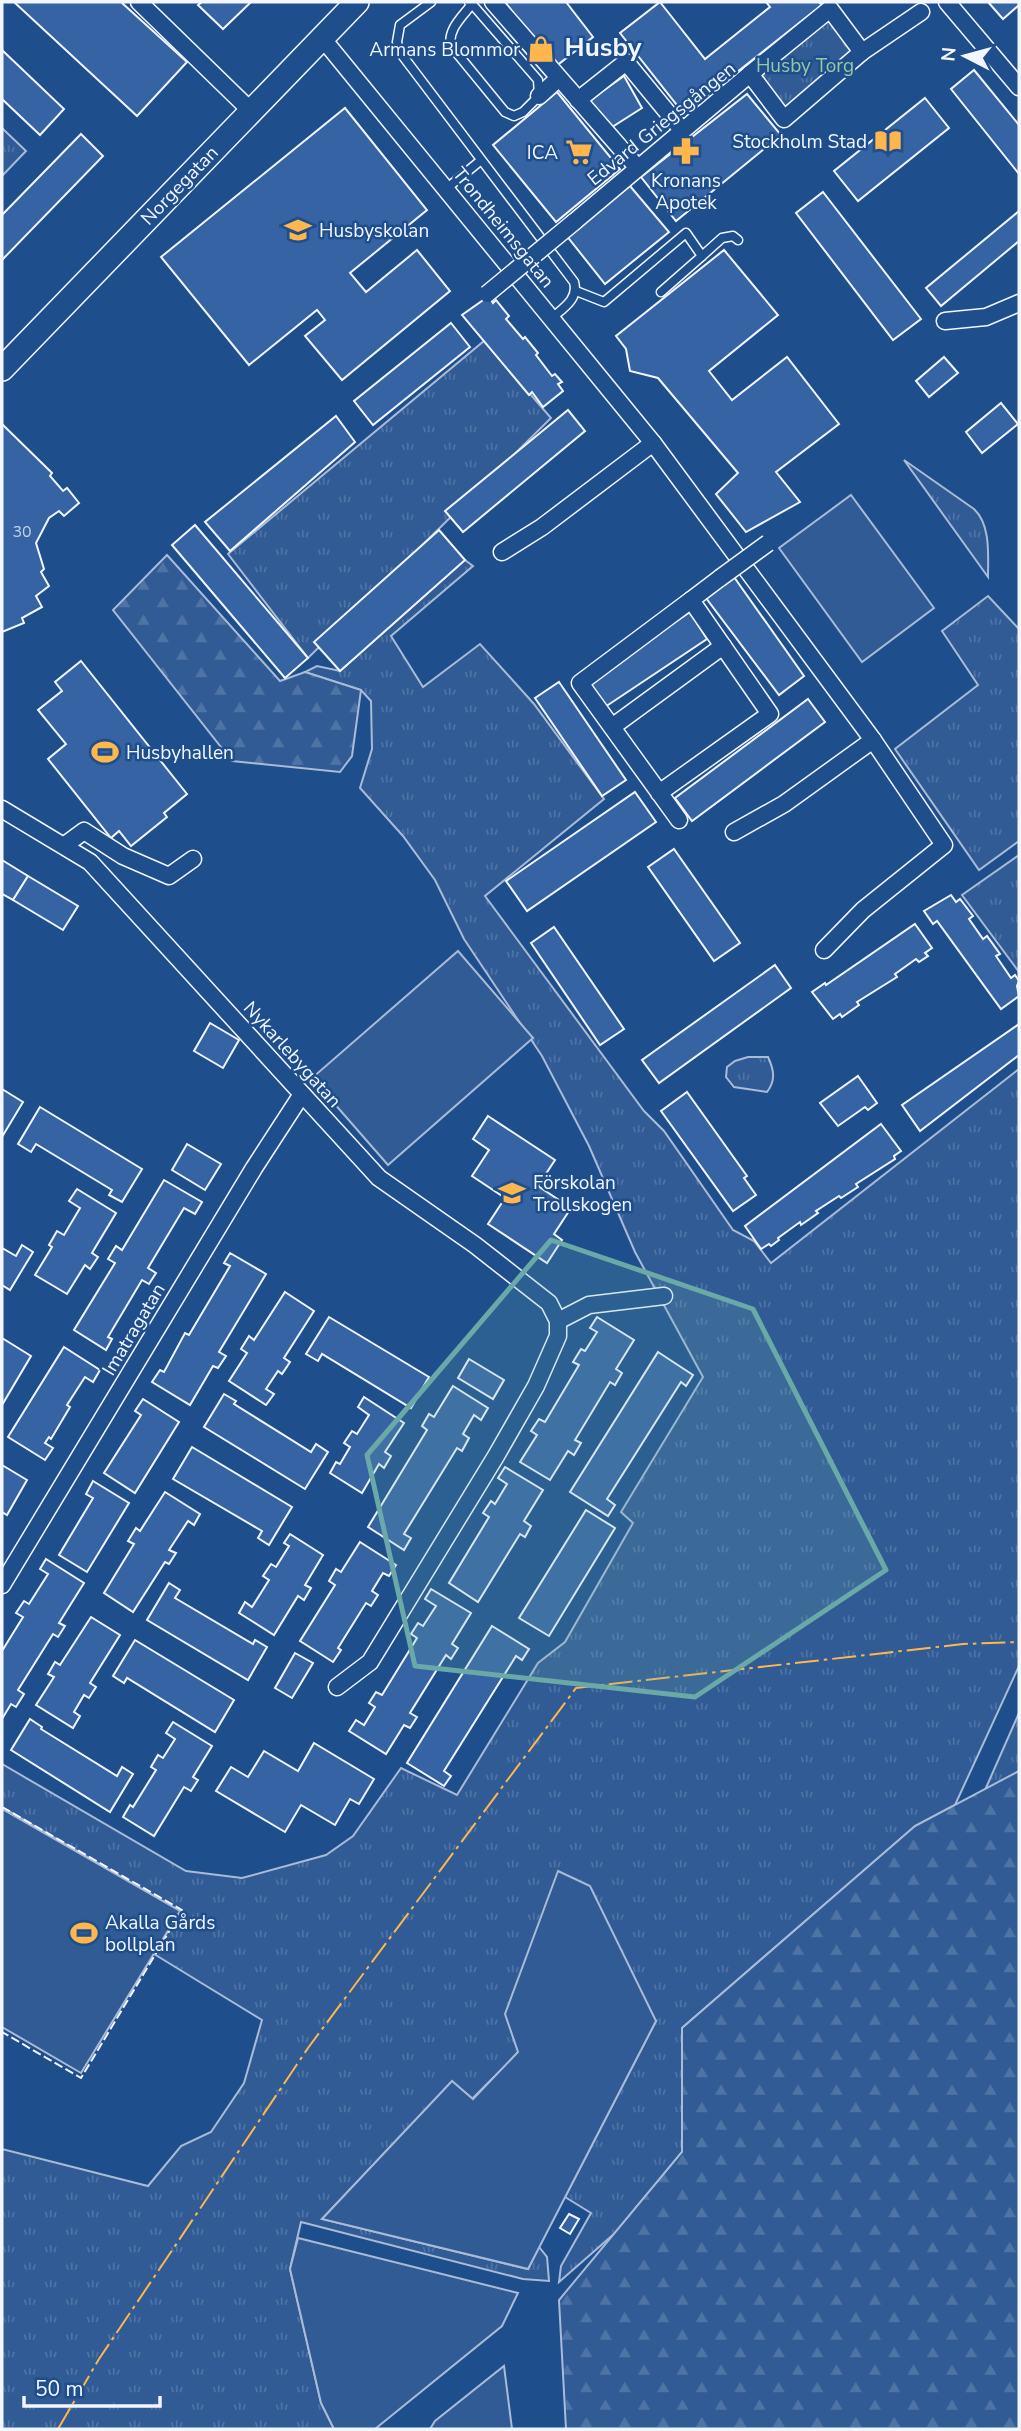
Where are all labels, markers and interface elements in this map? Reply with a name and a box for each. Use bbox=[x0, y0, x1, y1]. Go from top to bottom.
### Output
north arrow bbox=[930, 21, 1000, 91]
district label: Husby bbox=[565, 30, 642, 65]
shop icon: Armans Blommor bbox=[526, 34, 556, 64]
place label: Armans Blommor bbox=[369, 37, 520, 63]
text: N bbox=[935, 46, 963, 63]
park label: Husby Torg bbox=[756, 53, 854, 79]
street label: Edvard Griegsgången bbox=[582, 56, 741, 192]
library icon: Stockholm Stad bbox=[873, 126, 903, 156]
place label: Stockholm Stad bbox=[732, 129, 867, 155]
pharmacy icon: Kronans Apotek bbox=[671, 136, 701, 166]
supermarket icon: ICA bbox=[564, 137, 594, 167]
street label: Norgegatan bbox=[135, 140, 224, 231]
place label: ICA bbox=[527, 140, 558, 166]
street label: Trondheimsgatan bbox=[446, 162, 560, 294]
place label: Kronans Apotek bbox=[651, 168, 721, 216]
school or university icon: Husbyskolan bbox=[283, 215, 313, 245]
place label: Husbyskolan bbox=[319, 218, 429, 244]
house number: 30 bbox=[12, 521, 32, 543]
sports icon: Husbyhallen bbox=[90, 737, 120, 767]
place label: Husbyhallen bbox=[126, 740, 234, 766]
street label: Nykarlebygatan bbox=[237, 996, 347, 1114]
place label: Förskolan Trollskogen bbox=[533, 1170, 632, 1218]
school or university icon: Förskolan Trollskogen bbox=[497, 1178, 527, 1208]
street label: Imatragatan bbox=[96, 1279, 172, 1381]
place label: Akalla Gårds bollplan bbox=[105, 1910, 215, 1958]
sports icon: Akalla Gårds bollplan bbox=[69, 1918, 99, 1948]
scale bar bbox=[24, 2364, 161, 2408]
text: 50 m bbox=[35, 2375, 84, 2403]

